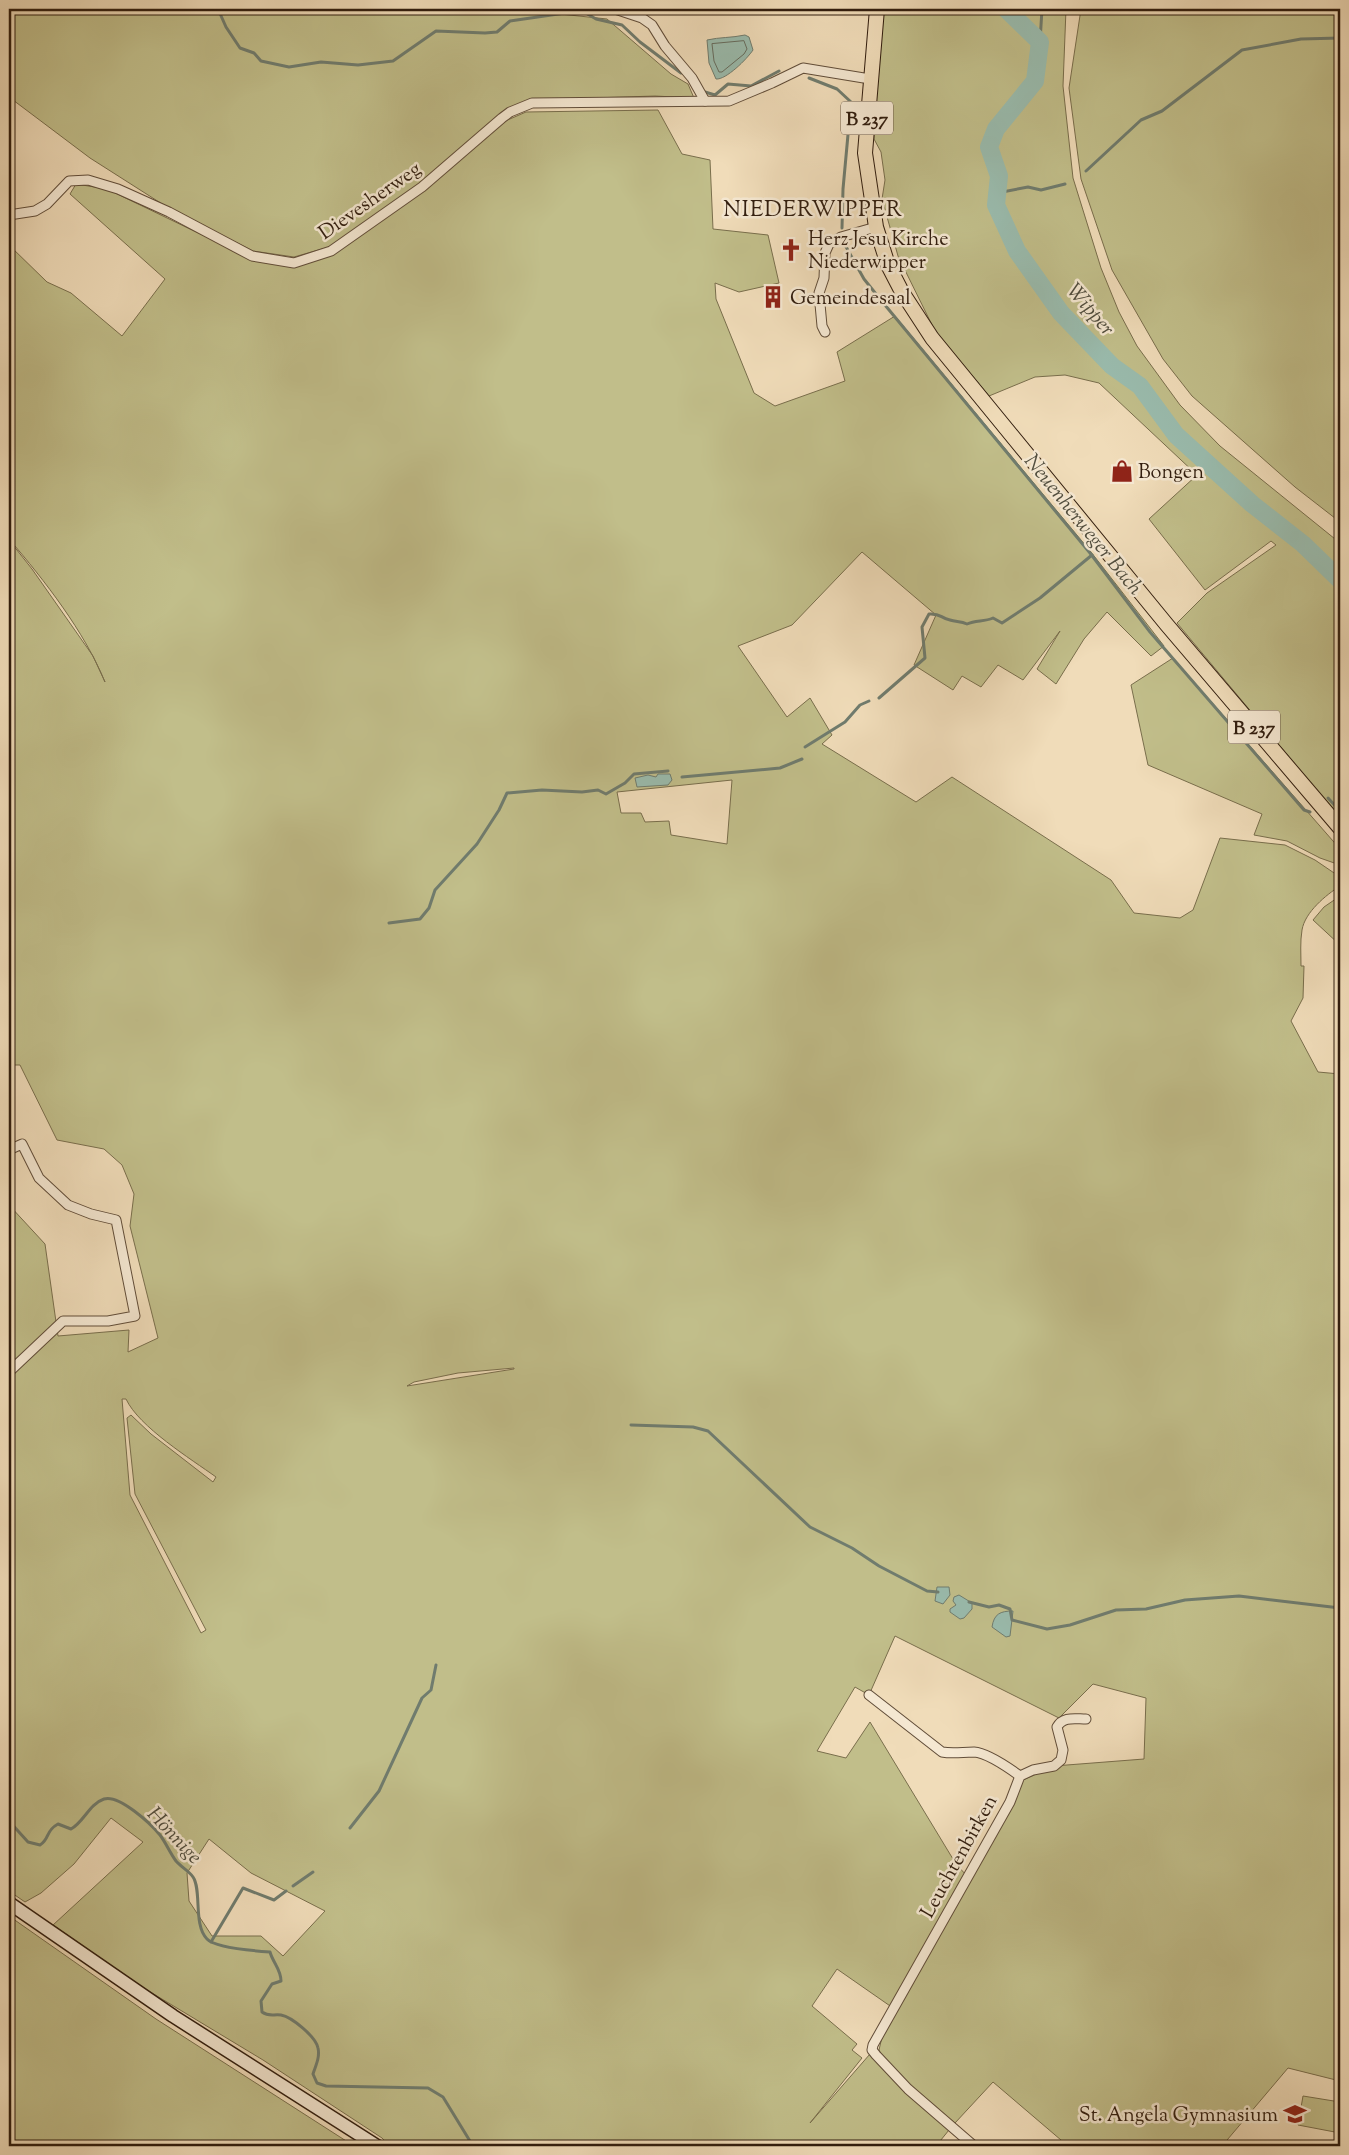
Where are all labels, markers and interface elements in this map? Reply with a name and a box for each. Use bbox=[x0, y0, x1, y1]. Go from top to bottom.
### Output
road number: B 237 bbox=[841, 102, 893, 134]
street label: Dievesherweg bbox=[313, 156, 428, 248]
district label: NIEDERWIPPER bbox=[723, 195, 903, 227]
place label: Herz Jesu Kirche Niederwipper bbox=[808, 226, 949, 278]
church icon: Herz Jesu Kirche Niederwipper bbox=[778, 237, 804, 263]
water label: Wipper bbox=[1058, 277, 1121, 344]
building icon: Gemeindesaal bbox=[760, 284, 786, 310]
place label: Gemeindesaal bbox=[790, 285, 911, 314]
water label: Neuenherweger Bach bbox=[1016, 448, 1149, 602]
shop icon: Bongen bbox=[1109, 458, 1135, 484]
place label: Bongen bbox=[1138, 459, 1204, 488]
road number: B 237 bbox=[1228, 710, 1280, 744]
street label: Leuchtenbirken bbox=[914, 1790, 1006, 1924]
water label: Hönnige bbox=[139, 1801, 208, 1872]
school or university icon: St. Angela Gymnasium bbox=[1282, 2101, 1308, 2127]
place label: St. Angela Gymnasium bbox=[1079, 2102, 1278, 2131]

